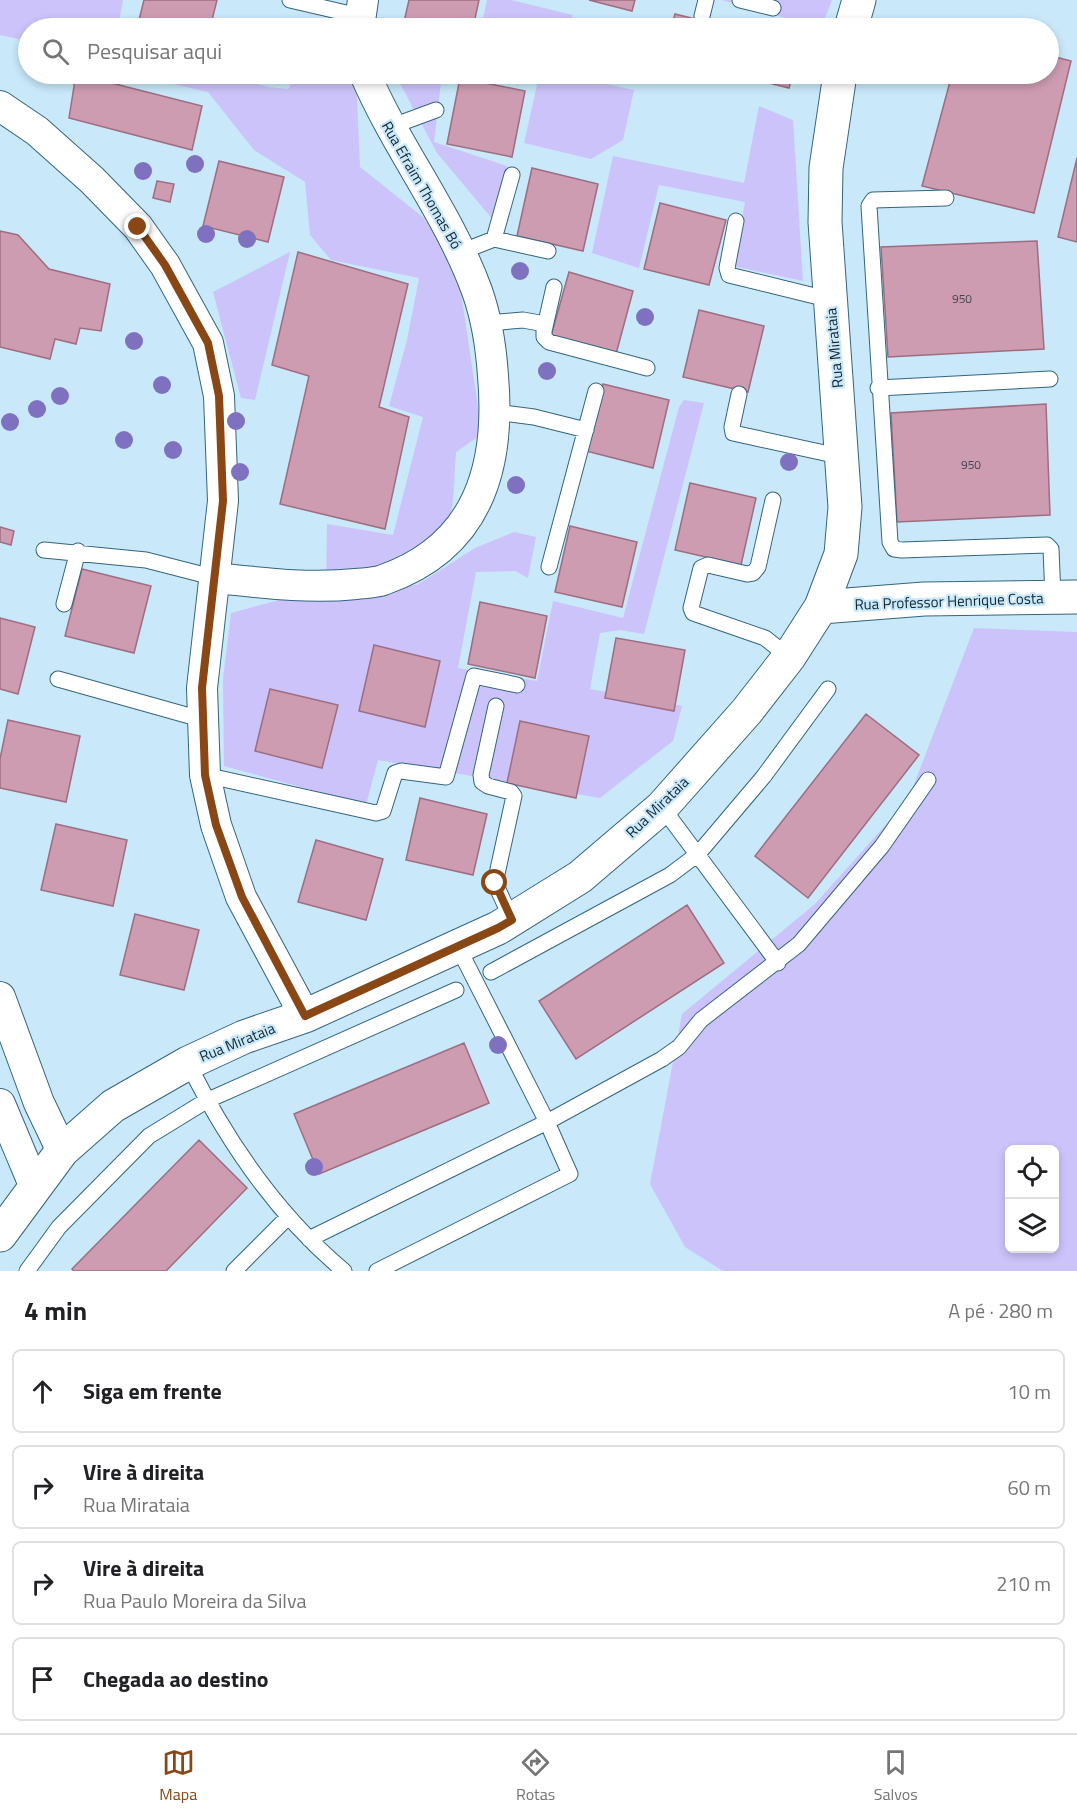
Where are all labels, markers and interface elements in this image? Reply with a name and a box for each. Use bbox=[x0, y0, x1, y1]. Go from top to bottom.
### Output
search box bbox=[18, 18, 1059, 84]
text: Pesquisar aqui bbox=[87, 34, 222, 68]
icon: search bbox=[39, 35, 72, 68]
street label: Rua Efraim Thomas Bó bbox=[376, 117, 468, 253]
route end bbox=[124, 213, 150, 239]
house number: 950 bbox=[952, 289, 972, 308]
street label: Rua Mirataia bbox=[819, 307, 849, 389]
house number: 950 bbox=[961, 455, 981, 474]
street label: Rua Professor Henrique Costa bbox=[854, 586, 1044, 616]
street label: Rua Mirataia bbox=[620, 771, 694, 843]
route start bbox=[481, 869, 507, 895]
street label: Rua Mirataia bbox=[196, 1016, 279, 1068]
map controls bbox=[1005, 1145, 1059, 1253]
button: locate bbox=[1005, 1145, 1059, 1199]
button: layers bbox=[1005, 1199, 1059, 1253]
text: 4 min bbox=[24, 1291, 87, 1330]
text: A pé · 280 m bbox=[948, 1295, 1053, 1326]
text: Siga em frente bbox=[83, 1374, 222, 1408]
icon: ahead bbox=[26, 1375, 59, 1408]
text: 10 m bbox=[1007, 1376, 1051, 1407]
text: Vire à direita bbox=[83, 1455, 204, 1489]
icon: right bbox=[26, 1471, 59, 1504]
text: 60 m bbox=[1007, 1472, 1051, 1503]
text: Rua Mirataia bbox=[83, 1489, 190, 1520]
text: Vire à direita bbox=[83, 1551, 204, 1585]
icon: right bbox=[26, 1567, 59, 1600]
text: 210 m bbox=[996, 1568, 1051, 1599]
text: Rua Paulo Moreira da Silva bbox=[83, 1585, 306, 1616]
text: Chegada ao destino bbox=[83, 1662, 269, 1696]
icon: arrive bbox=[26, 1663, 59, 1696]
tab: Mapa bbox=[159, 1746, 197, 1806]
tab: Rotas bbox=[516, 1746, 555, 1806]
tab: Salvos bbox=[874, 1746, 918, 1806]

